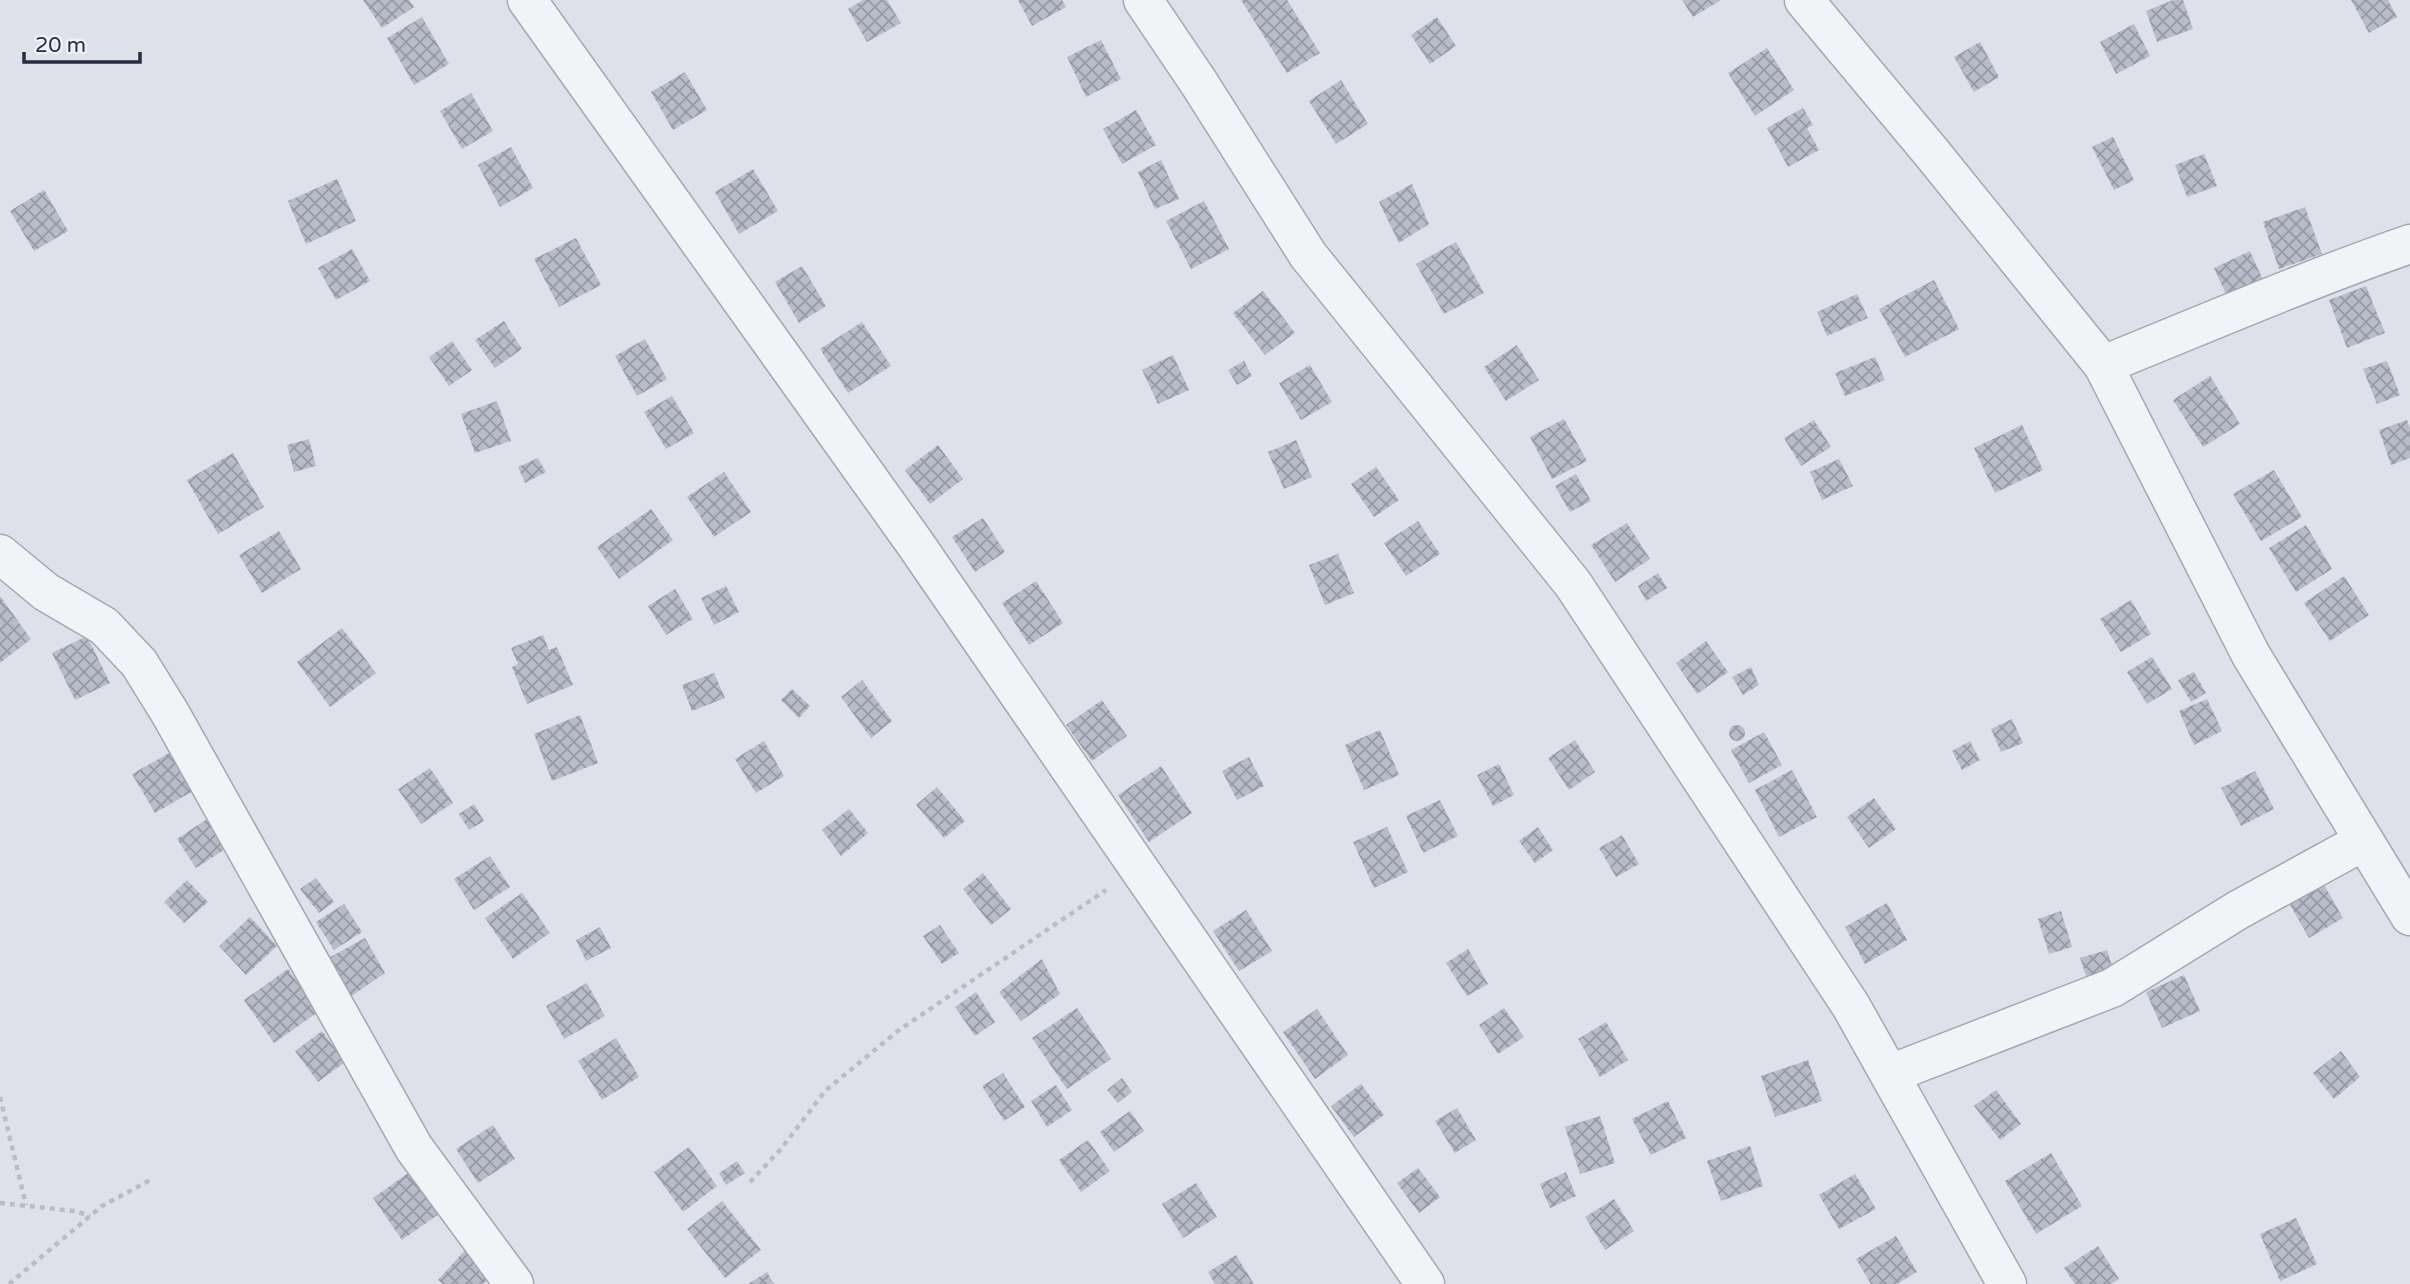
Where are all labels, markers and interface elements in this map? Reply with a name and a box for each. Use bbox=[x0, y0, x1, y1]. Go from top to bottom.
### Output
scale bar bbox=[24, 21, 140, 65]
text: 20 m bbox=[35, 33, 86, 58]

